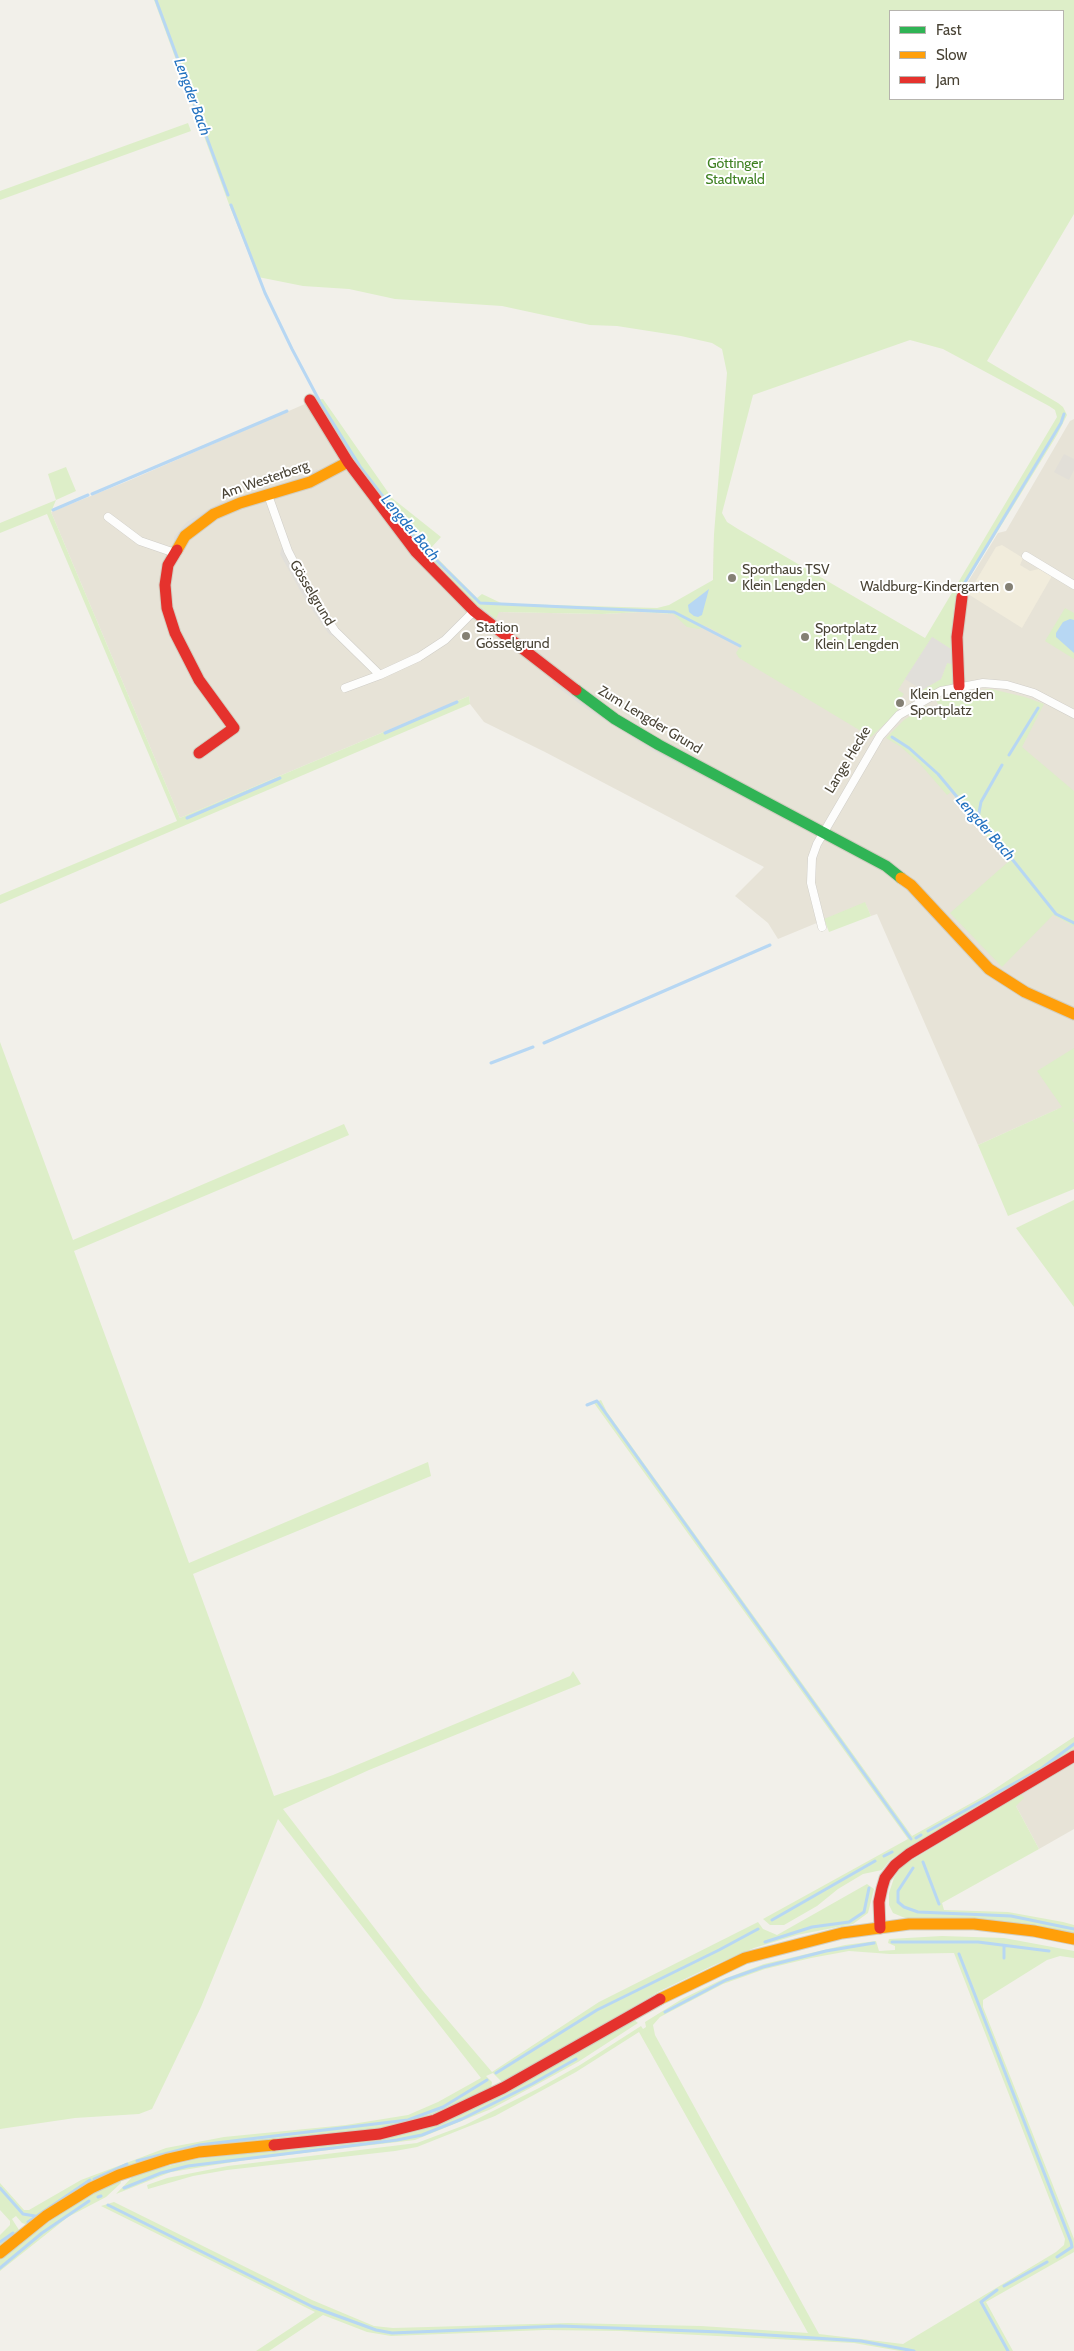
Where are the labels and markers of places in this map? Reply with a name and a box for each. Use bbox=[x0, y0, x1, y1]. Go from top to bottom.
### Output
place label: Sporthaus TSV Klein Lengden bbox=[742, 562, 829, 594]
marker: Sporthaus TSV Klein Lengden bbox=[726, 572, 738, 584]
place label: Waldburg-Kindergarten bbox=[860, 579, 999, 595]
marker: Waldburg-Kindergarten bbox=[1003, 581, 1015, 593]
place label: Station Gösselgrund bbox=[476, 620, 549, 652]
place label: Sportplatz Klein Lengden bbox=[815, 621, 899, 654]
marker: Station Gösselgrund bbox=[460, 630, 472, 642]
marker: Sportplatz Klein Lengden bbox=[799, 631, 811, 643]
place label: Klein Lengden Sportplatz bbox=[910, 687, 994, 720]
marker: Klein Lengden Sportplatz bbox=[894, 697, 906, 709]

